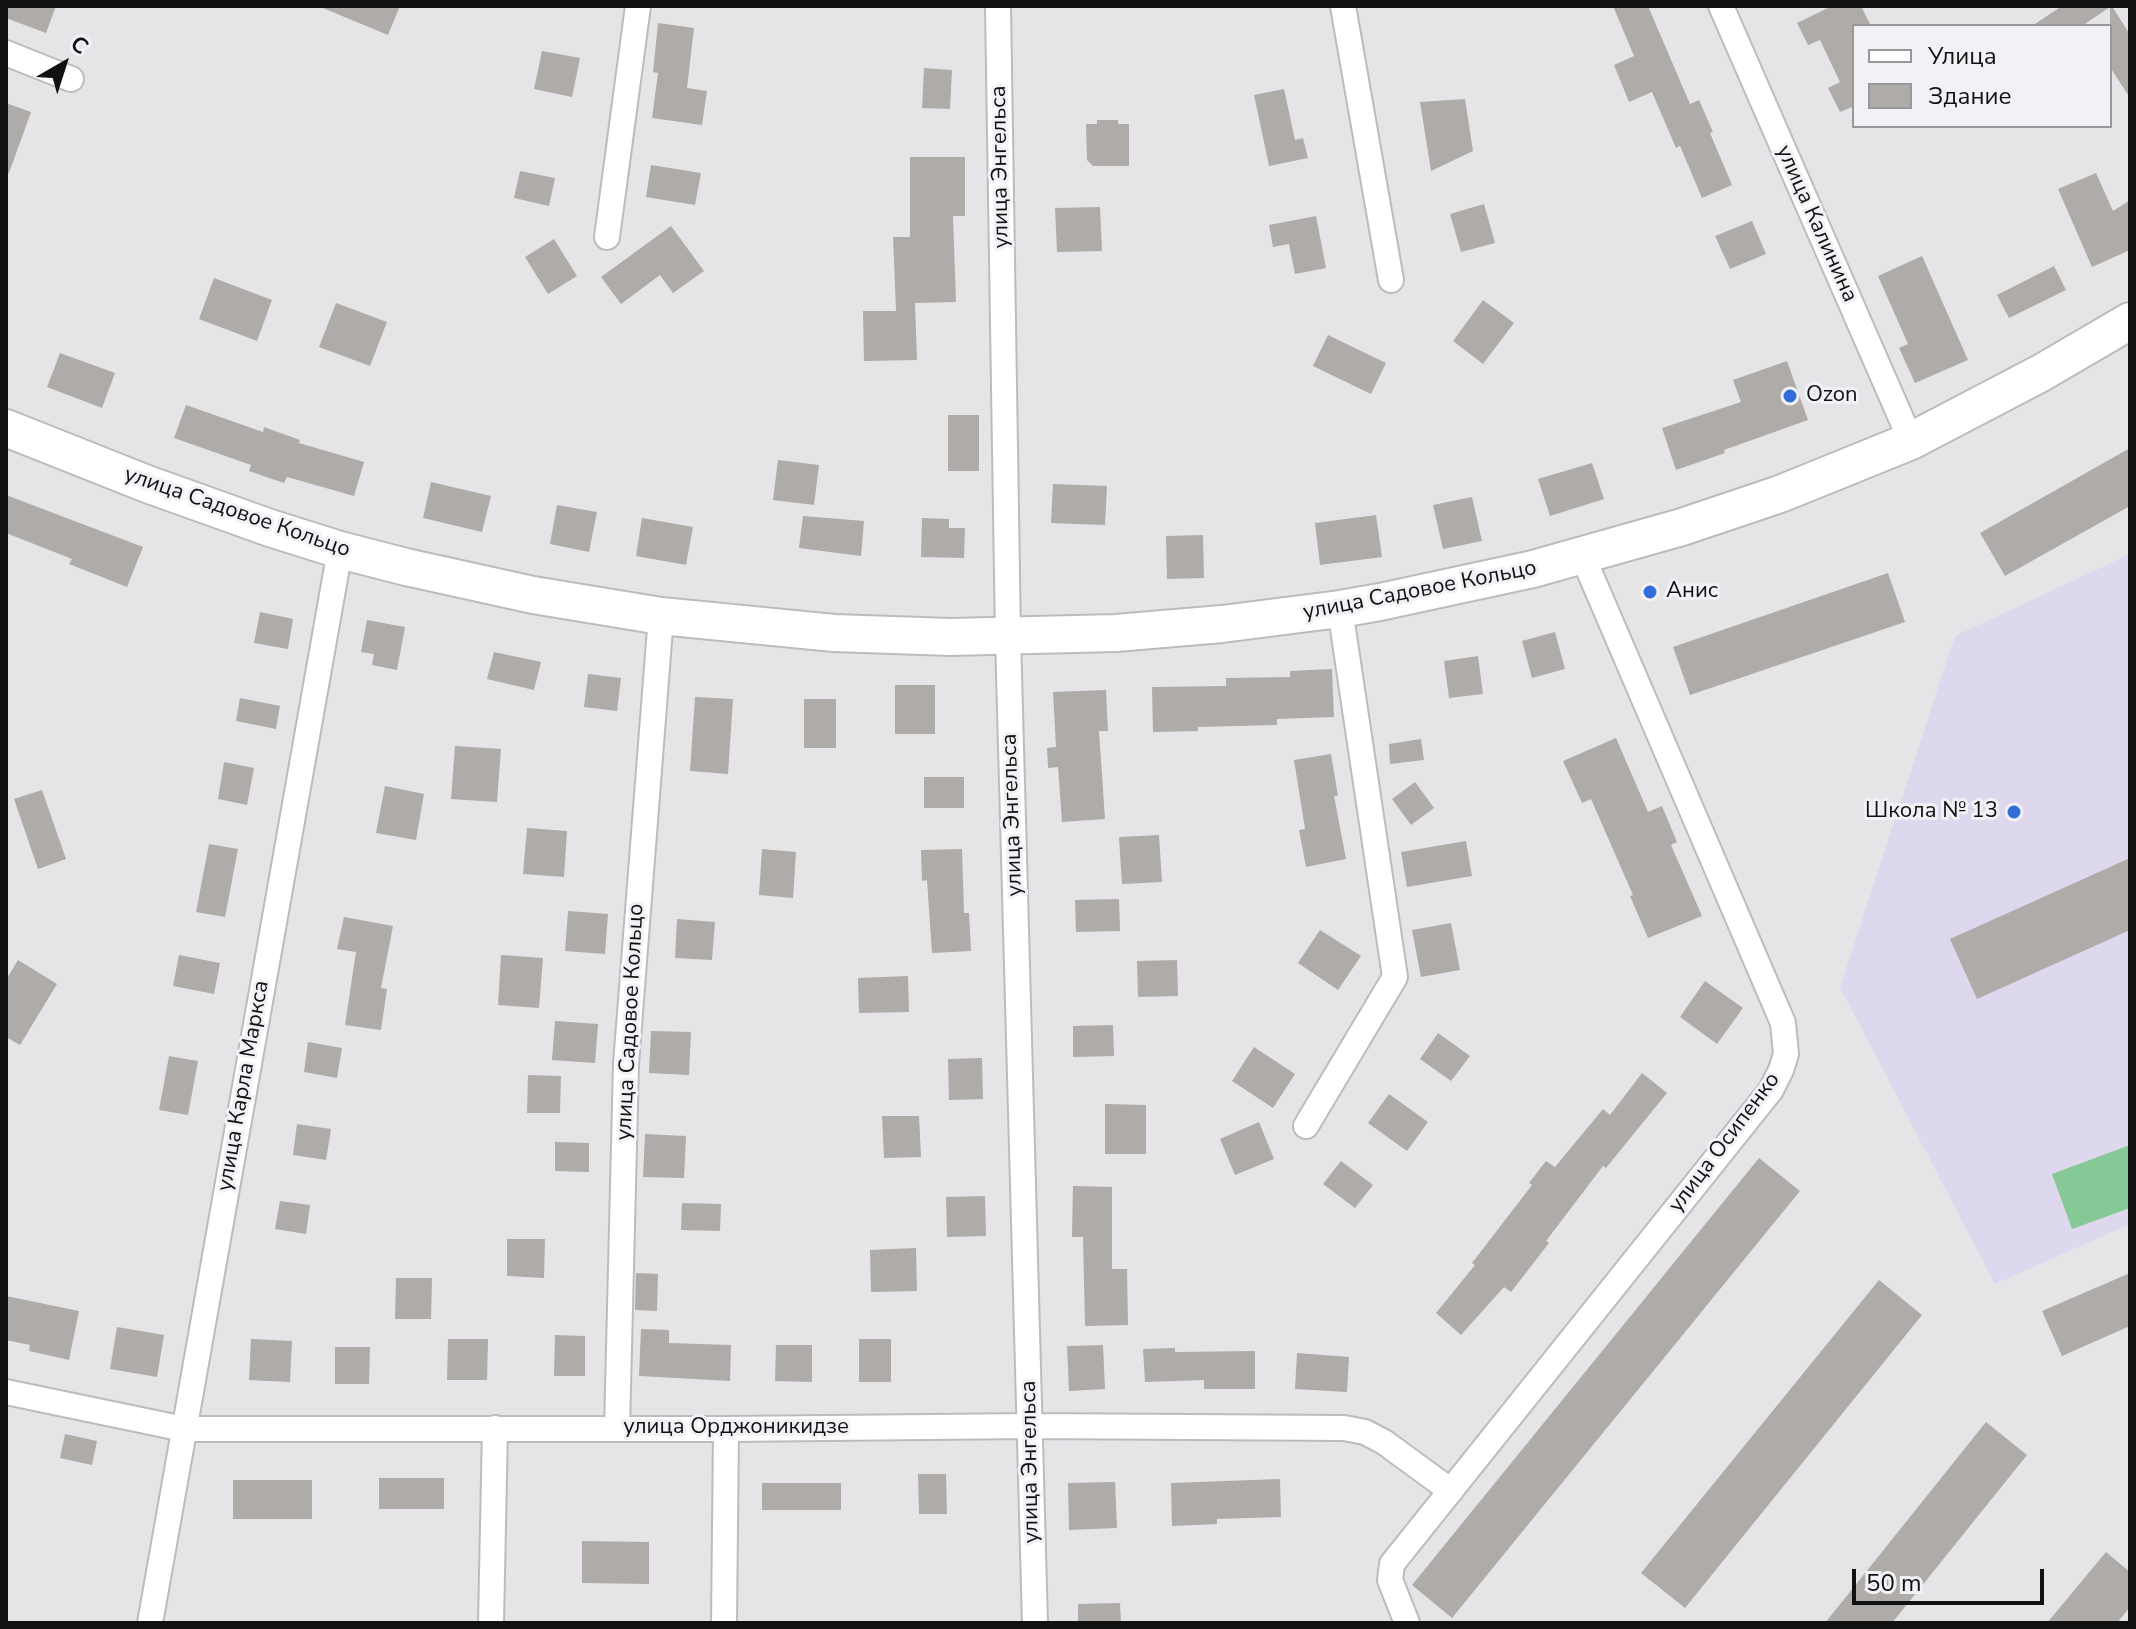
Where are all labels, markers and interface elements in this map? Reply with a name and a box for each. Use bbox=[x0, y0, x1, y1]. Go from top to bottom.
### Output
north arrow bbox=[24, 24, 104, 104]
legend bbox=[1852, 24, 2112, 128]
text: С bbox=[64, 29, 94, 62]
text: Улица bbox=[1928, 40, 1997, 72]
text: Здание bbox=[1928, 80, 2012, 112]
street label: улица Энгельса bbox=[986, 85, 1016, 249]
street label: улица Калинина bbox=[1770, 141, 1862, 307]
place label: Ozon bbox=[1806, 383, 1858, 409]
marker: Ozon bbox=[1781, 387, 1799, 405]
street label: улица Садовое Кольцо bbox=[121, 462, 353, 564]
street label: улица Садовое Кольцо bbox=[1301, 555, 1539, 627]
place label: Анис bbox=[1666, 579, 1718, 605]
marker: Анис bbox=[1641, 583, 1659, 601]
street label: улица Энгельса bbox=[997, 733, 1029, 897]
place label: Школа № 13 bbox=[1865, 799, 1998, 825]
marker: Школа № 13 bbox=[2005, 803, 2023, 821]
street label: улица Садовое Кольцо bbox=[612, 903, 650, 1141]
street label: улица Карла Маркса bbox=[212, 979, 276, 1193]
street label: улица Осипенко bbox=[1664, 1068, 1786, 1218]
street label: улица Энгельса bbox=[1016, 1380, 1046, 1544]
street label: улица Орджоникидзе bbox=[623, 1415, 849, 1441]
scale bar bbox=[1856, 1553, 2048, 1603]
text: 50 m bbox=[1866, 1567, 1922, 1599]

